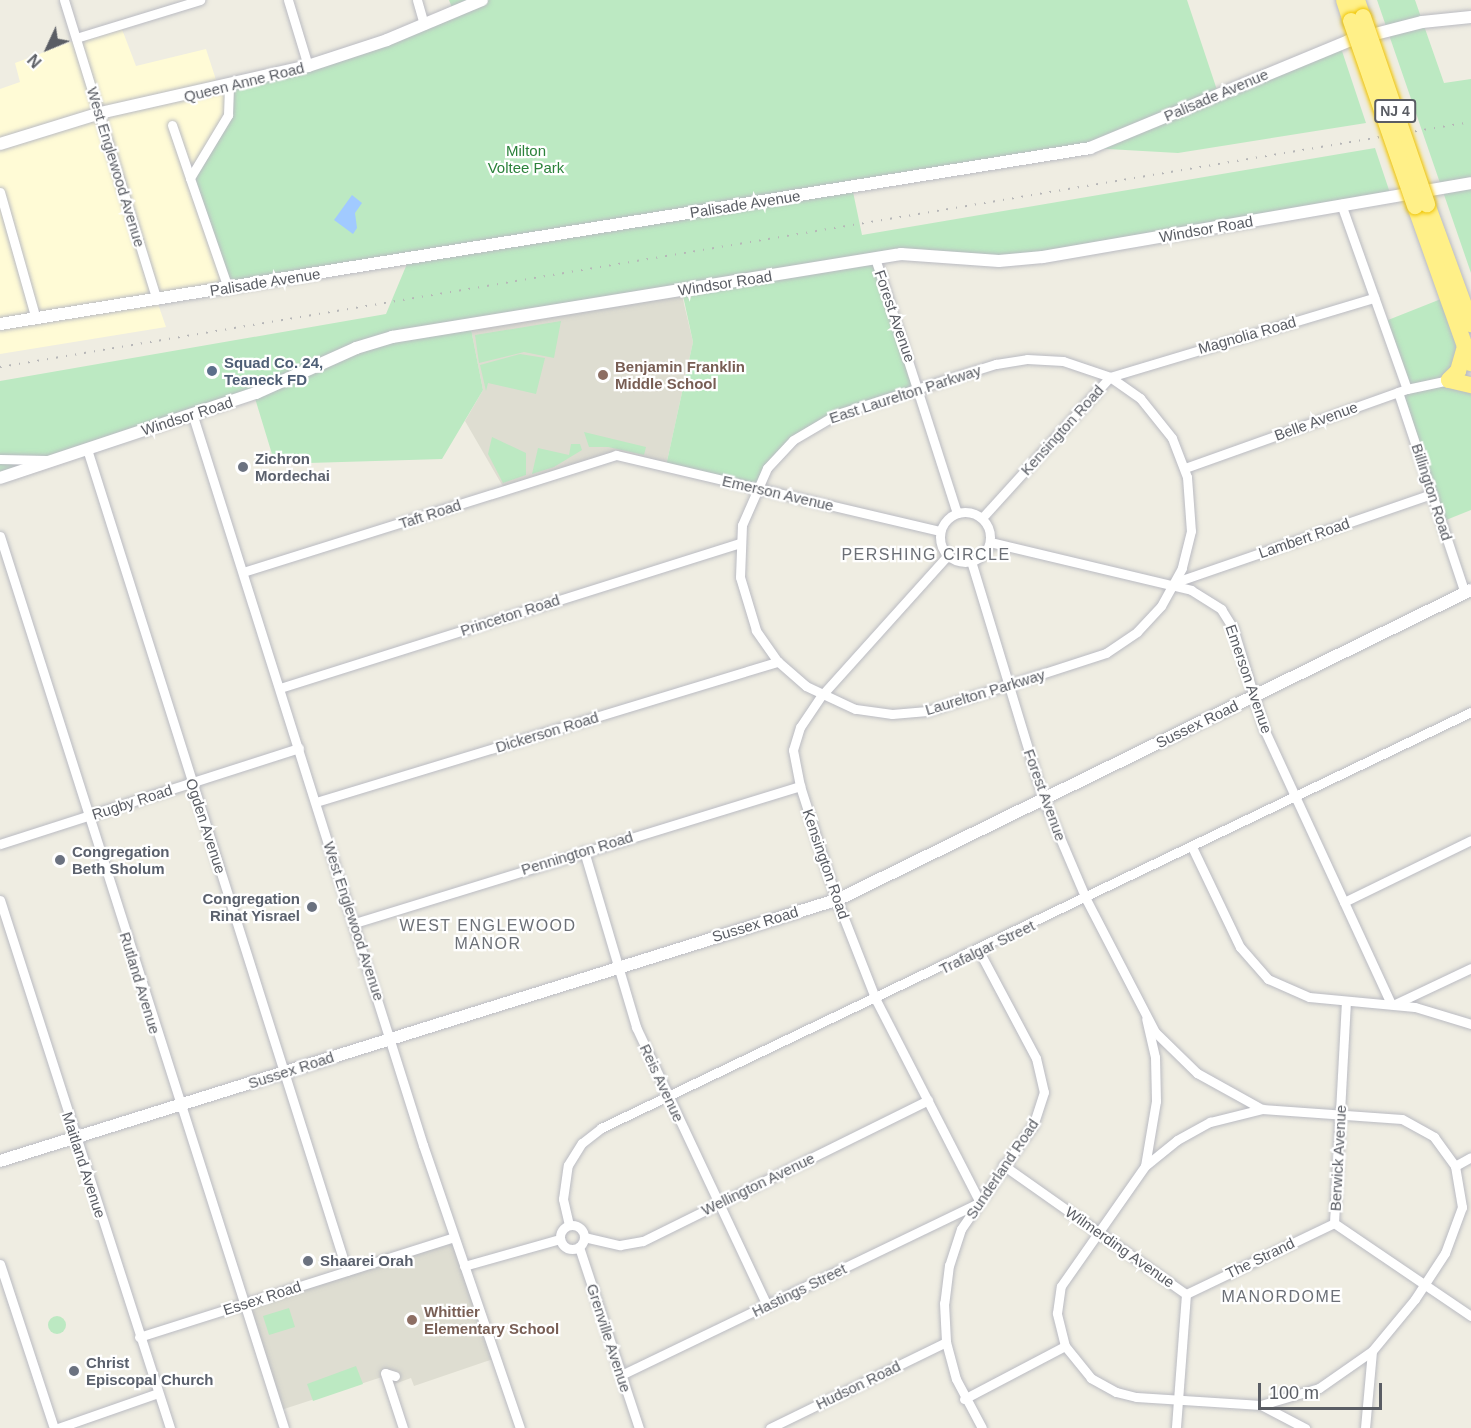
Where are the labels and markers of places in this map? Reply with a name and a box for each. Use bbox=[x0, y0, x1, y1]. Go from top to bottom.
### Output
place label: Squad Co. 24, Teaneck FD bbox=[224, 353, 323, 388]
place label: Benjamin Franklin Middle School bbox=[615, 357, 745, 392]
marker: Squad Co. 24, Teaneck FD bbox=[205, 364, 219, 378]
marker: Benjamin Franklin Middle School bbox=[596, 368, 610, 382]
place label: Zichron Mordechai bbox=[255, 449, 330, 484]
marker: Zichron Mordechai bbox=[236, 460, 250, 474]
place label: Congregation Beth Sholum bbox=[72, 842, 169, 877]
marker: Congregation Beth Sholum bbox=[53, 853, 67, 867]
place label: Congregation Rinat Yisrael bbox=[203, 889, 300, 924]
marker: Congregation Rinat Yisrael bbox=[305, 900, 319, 914]
place label: Shaarei Orah bbox=[320, 1252, 413, 1270]
marker: Shaarei Orah bbox=[301, 1254, 315, 1268]
place label: Whittier Elementary School bbox=[424, 1302, 559, 1337]
marker: Whittier Elementary School bbox=[405, 1313, 419, 1327]
place label: Christ Episcopal Church bbox=[86, 1353, 214, 1388]
marker: Christ Episcopal Church bbox=[67, 1364, 81, 1378]

